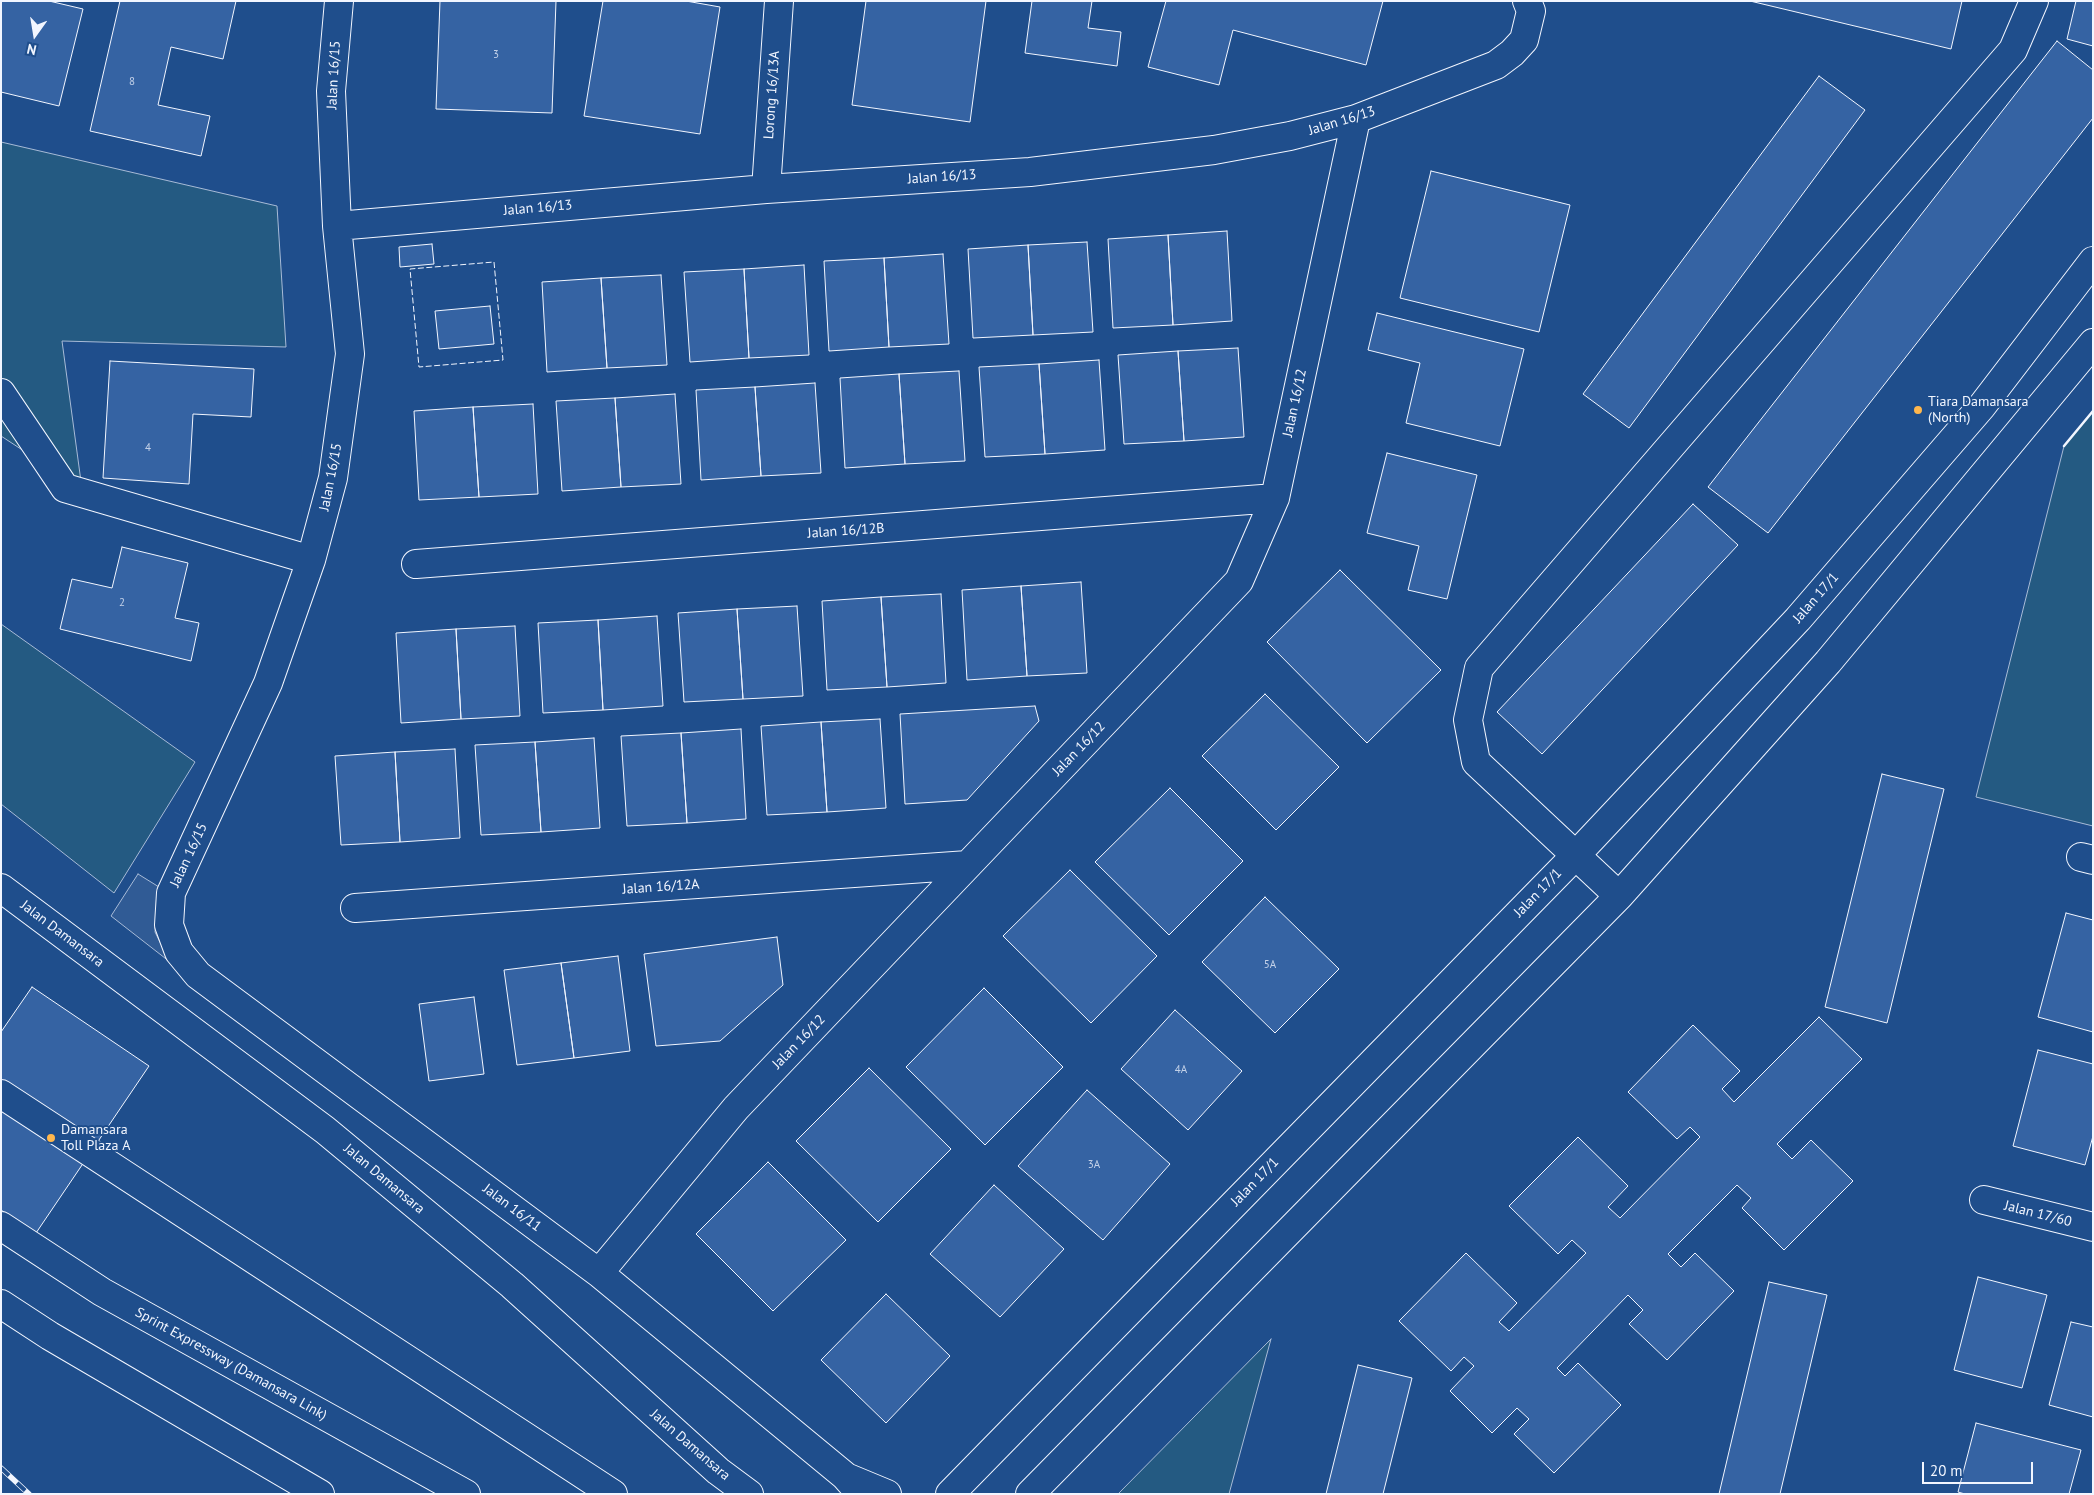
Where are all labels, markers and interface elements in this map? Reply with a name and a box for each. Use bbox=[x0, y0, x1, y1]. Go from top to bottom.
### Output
north arrow bbox=[10, 10, 60, 60]
text: N bbox=[25, 40, 38, 59]
street label: Jalan 16/15 bbox=[324, 40, 344, 110]
house number: 3 bbox=[493, 48, 499, 62]
street label: Lorong 16/13A bbox=[761, 50, 783, 140]
house number: 8 bbox=[129, 75, 135, 89]
street label: Jalan 16/13 bbox=[1307, 103, 1377, 139]
street label: Jalan 16/13 bbox=[907, 166, 977, 188]
street label: Jalan 16/13 bbox=[503, 197, 573, 219]
street label: Jalan 16/12 bbox=[1280, 368, 1310, 438]
place label: Tiara Damansara (North) bbox=[1928, 394, 2029, 427]
marker: Tiara Damansara (North) bbox=[1912, 404, 1924, 416]
house number: 4 bbox=[145, 441, 151, 455]
street label: Jalan 16/15 bbox=[316, 442, 346, 512]
street label: Jalan 16/12B bbox=[807, 520, 885, 542]
street label: Jalan 17/1 bbox=[1790, 569, 1842, 627]
house number: 2 bbox=[119, 596, 125, 610]
street label: Jalan 16/12 bbox=[1049, 718, 1109, 780]
street label: Jalan 16/15 bbox=[167, 820, 211, 890]
street label: Jalan 17/1 bbox=[1511, 865, 1565, 921]
street label: Jalan 16/12A bbox=[622, 876, 700, 898]
street label: Jalan Damansara bbox=[17, 897, 107, 971]
house number: 5A bbox=[1264, 958, 1276, 972]
street label: Jalan 16/12 bbox=[769, 1011, 829, 1073]
house number: 4A bbox=[1175, 1063, 1187, 1077]
place label: Damansara Toll Plaza A bbox=[61, 1122, 130, 1154]
marker: Damansara Toll Plaza A bbox=[45, 1132, 57, 1144]
street label: Jalan Damansara bbox=[340, 1140, 428, 1218]
street label: Jalan 17/1 bbox=[1228, 1154, 1282, 1210]
house number: 3A bbox=[1088, 1158, 1100, 1172]
street label: Jalan 16/11 bbox=[479, 1181, 545, 1235]
street label: Jalan 17/60 bbox=[2003, 1198, 2073, 1230]
street label: Sprint Expressway (Damansara Link) bbox=[132, 1304, 330, 1424]
street label: Jalan Damansara bbox=[647, 1406, 733, 1484]
scale bar bbox=[1924, 1452, 2035, 1484]
text: 20 m bbox=[1930, 1461, 1963, 1480]

